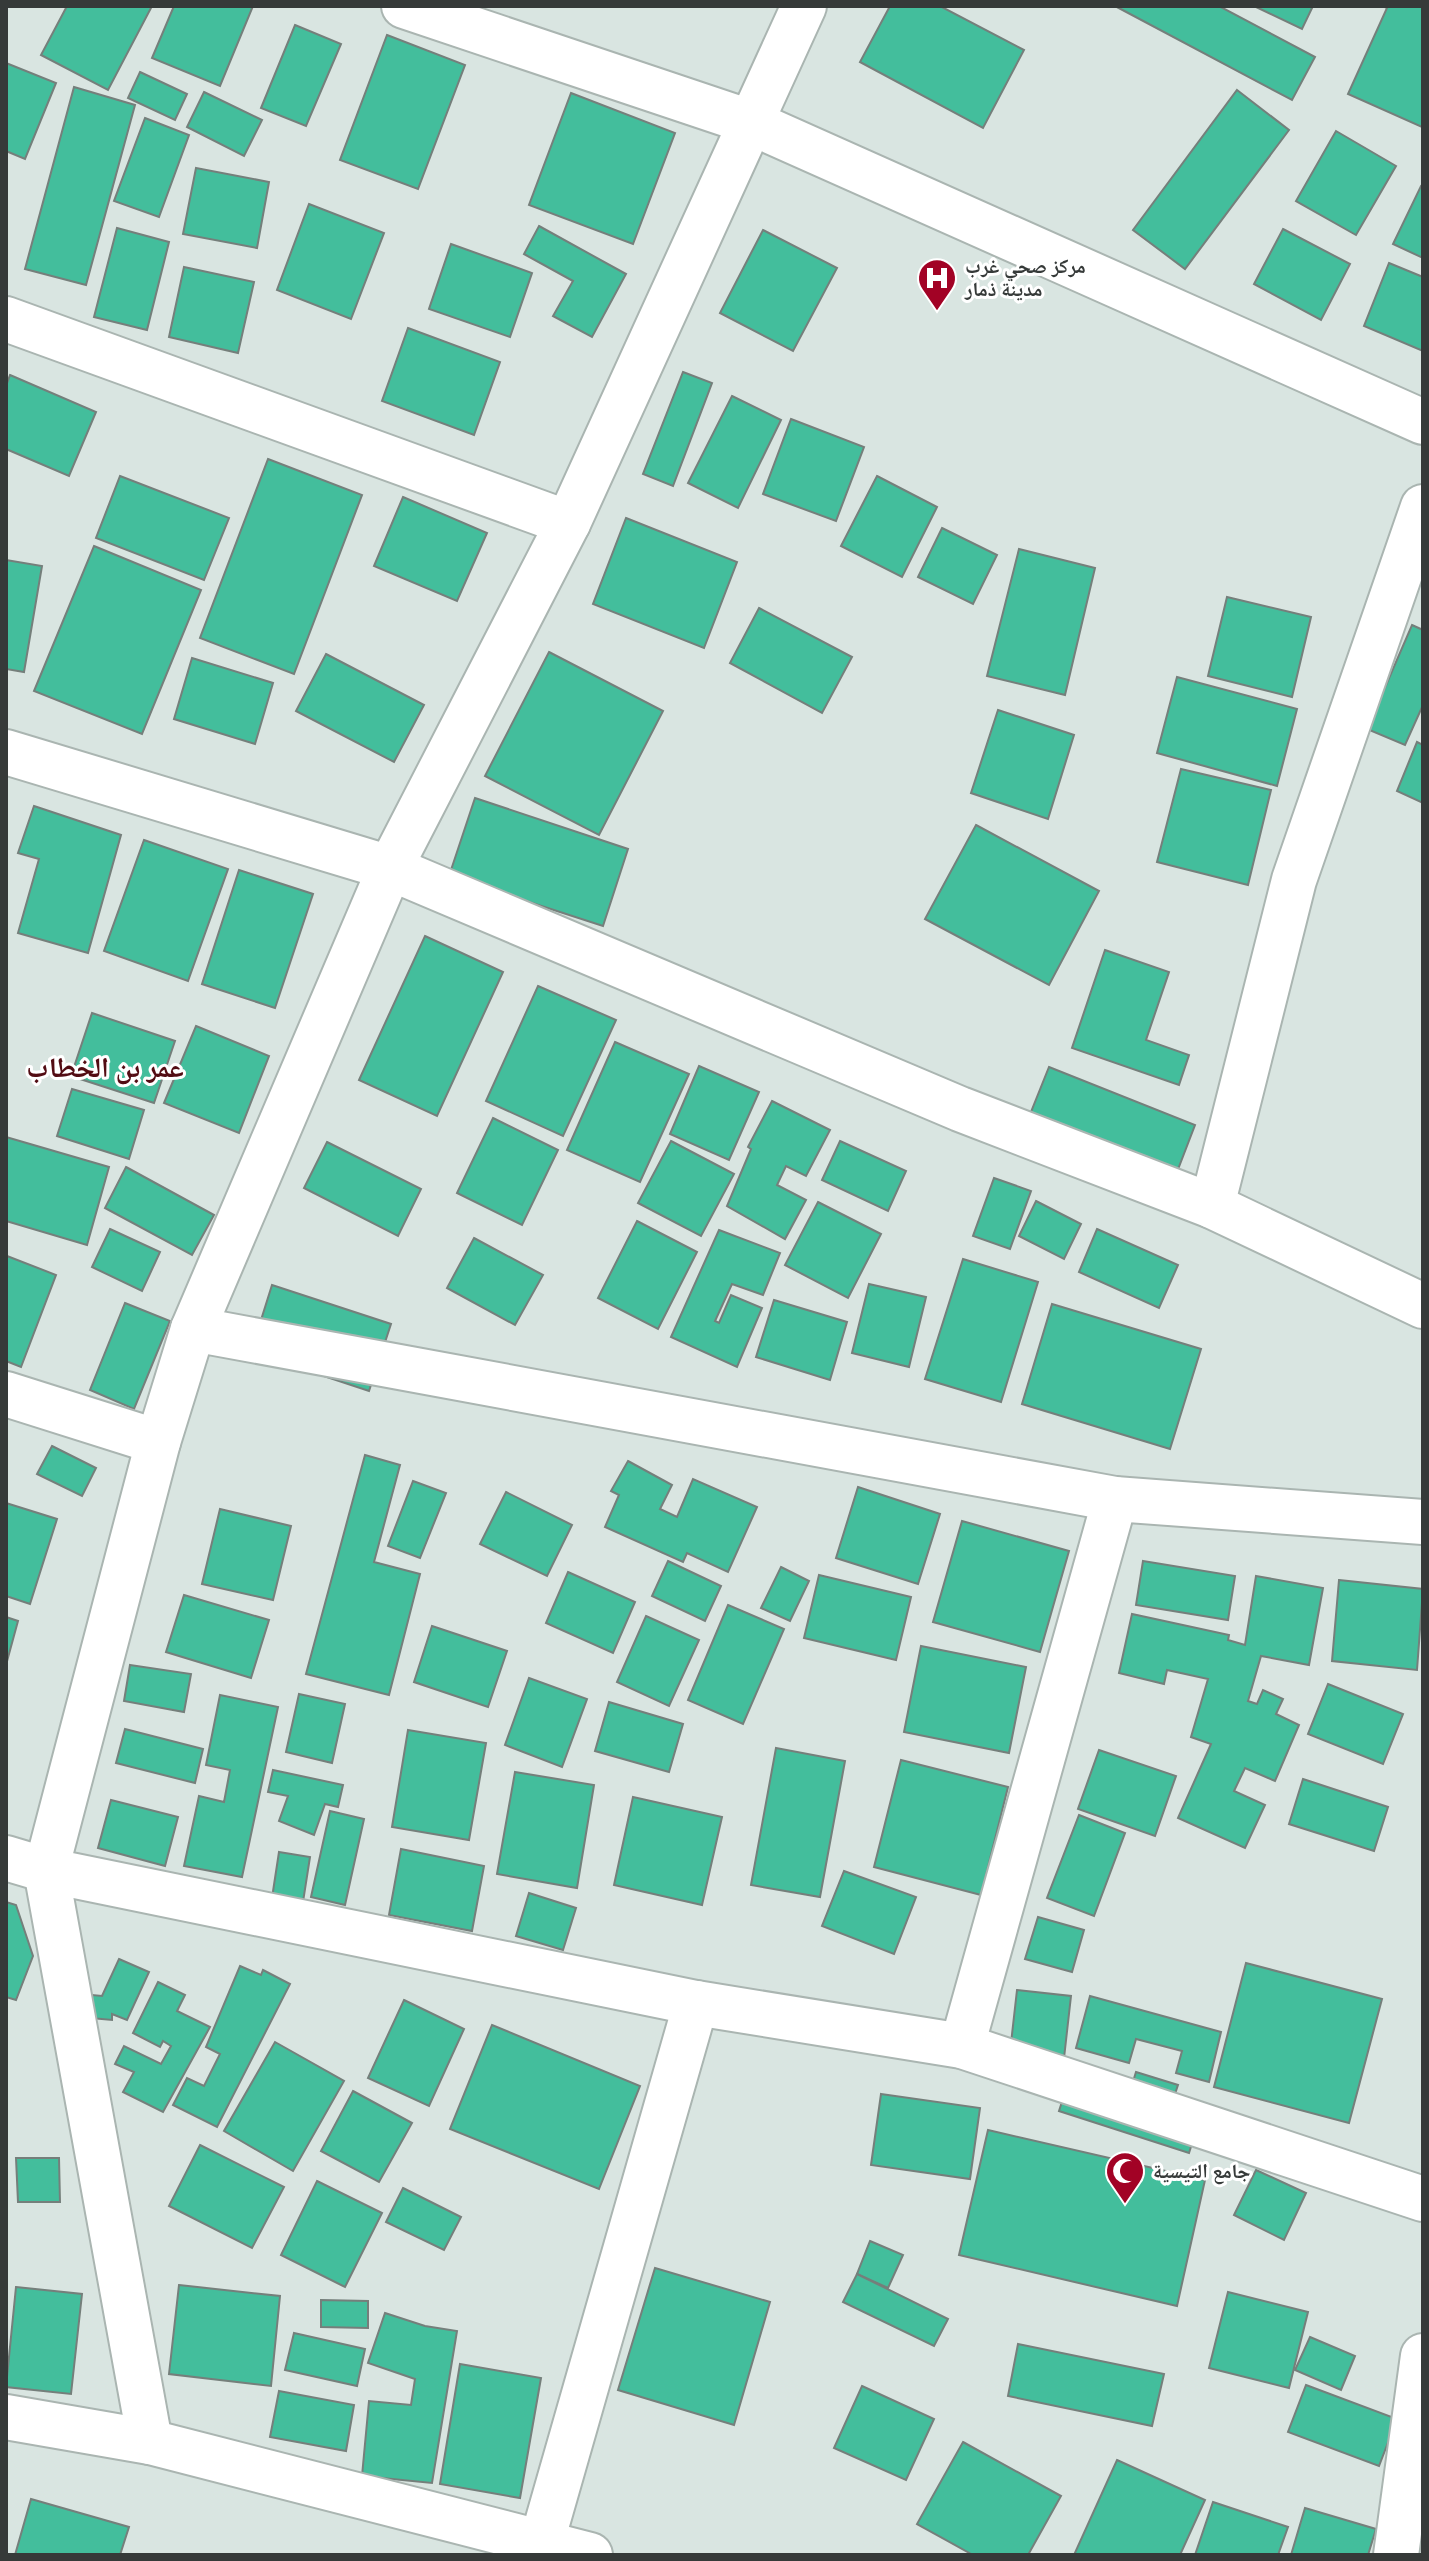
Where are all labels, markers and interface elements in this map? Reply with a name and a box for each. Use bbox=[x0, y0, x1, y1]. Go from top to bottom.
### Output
place label: مركز صحي غرب مدينة ذمار bbox=[964, 254, 1086, 301]
hospital icon: مركز صحي غرب مدينة ذمار bbox=[916, 257, 958, 312]
district label: عمر بن الخطاب bbox=[26, 1051, 184, 1085]
mosque icon: جامع التيسية bbox=[1104, 2150, 1146, 2205]
place label: جامع التيسية bbox=[1153, 2159, 1250, 2185]

